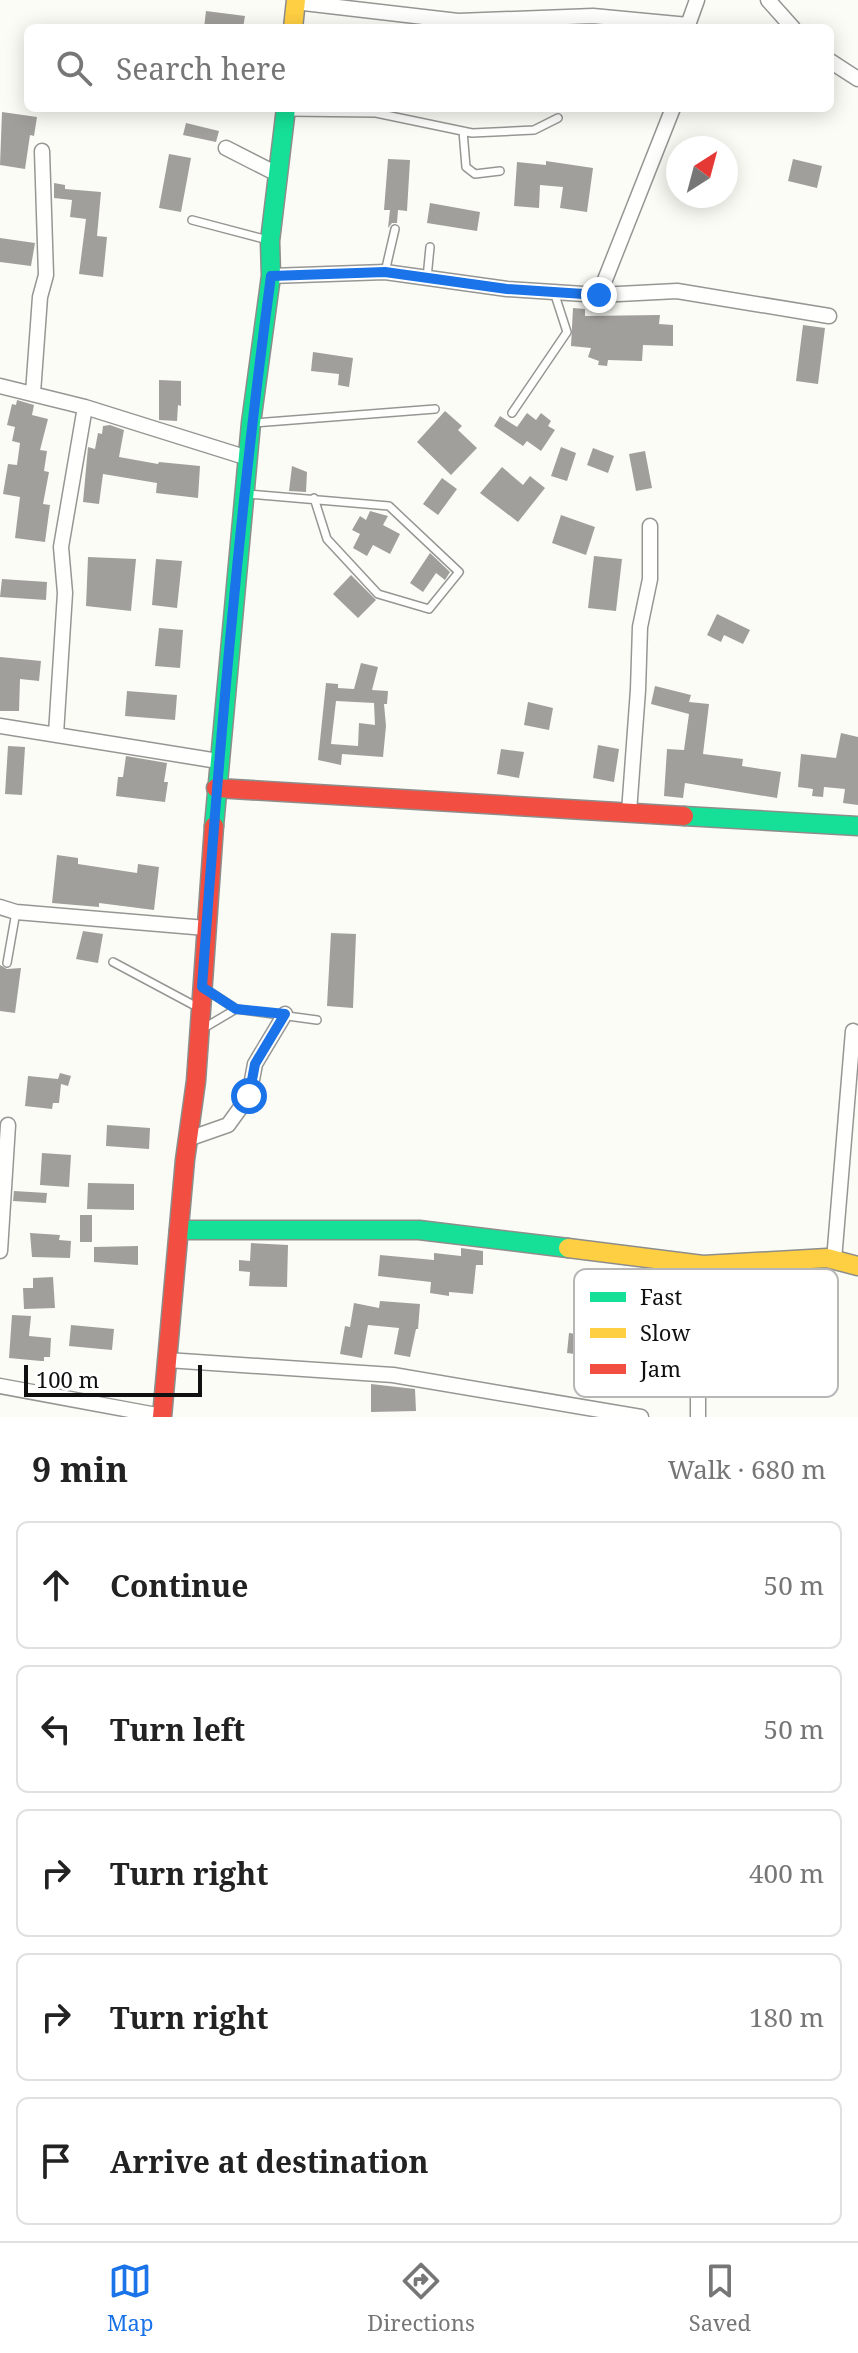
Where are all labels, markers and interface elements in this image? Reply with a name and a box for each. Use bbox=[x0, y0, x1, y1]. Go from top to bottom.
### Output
search box bbox=[24, 24, 834, 112]
icon: search bbox=[52, 46, 96, 90]
text: Search here bbox=[116, 48, 286, 89]
north arrow bbox=[666, 136, 738, 208]
route end bbox=[581, 277, 617, 313]
route start bbox=[231, 1078, 267, 1114]
legend bbox=[574, 1269, 838, 1397]
text: Fast bbox=[640, 1281, 682, 1311]
text: Slow bbox=[640, 1317, 690, 1347]
text: Jam bbox=[639, 1353, 681, 1383]
scale bar bbox=[24, 1361, 202, 1397]
text: 100 m bbox=[36, 1364, 99, 1394]
text: 9 min bbox=[32, 1446, 128, 1492]
text: Walk · 680 m bbox=[668, 1451, 826, 1487]
icon: ahead bbox=[34, 1563, 78, 1607]
text: Continue bbox=[110, 1565, 248, 1606]
text: 50 m bbox=[764, 1567, 824, 1603]
icon: left bbox=[34, 1707, 78, 1751]
text: Turn left bbox=[110, 1709, 245, 1750]
text: 50 m bbox=[764, 1711, 824, 1747]
icon: right bbox=[34, 1851, 78, 1895]
text: Turn right bbox=[110, 1853, 268, 1894]
text: 400 m bbox=[749, 1855, 824, 1891]
icon: right bbox=[34, 1995, 78, 2039]
text: Turn right bbox=[110, 1997, 268, 2038]
text: 180 m bbox=[749, 1999, 824, 2035]
icon: arrive bbox=[34, 2139, 78, 2183]
text: Arrive at destination bbox=[110, 2141, 429, 2182]
tab: Map bbox=[107, 2259, 153, 2337]
tab: Directions bbox=[367, 2259, 475, 2337]
tab: Saved bbox=[689, 2259, 751, 2337]

